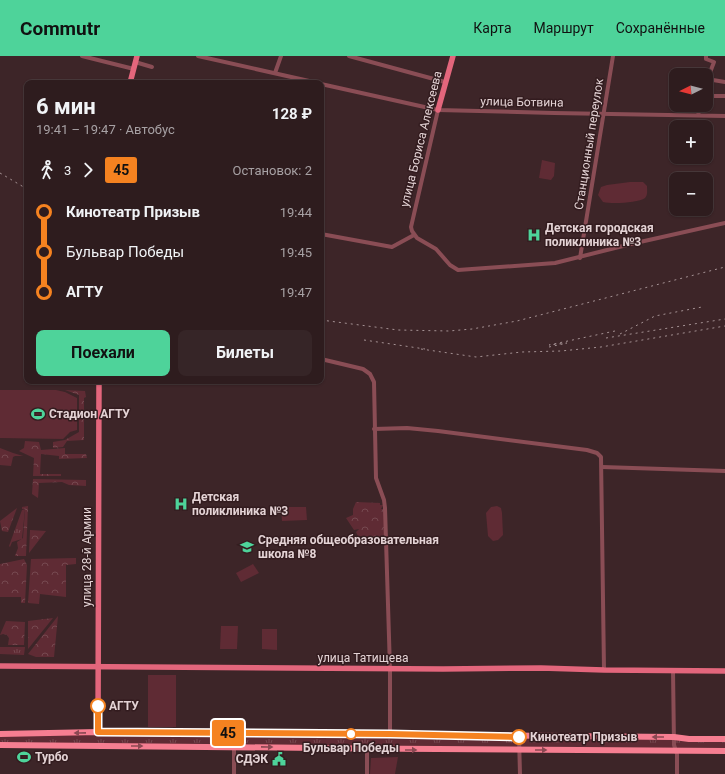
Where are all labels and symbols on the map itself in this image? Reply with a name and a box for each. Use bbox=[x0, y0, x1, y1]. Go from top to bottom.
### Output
north arrow bbox=[669, 68, 713, 112]
street label: улица Бориса Алексеева bbox=[397, 69, 445, 209]
street label: Станционный переулок bbox=[572, 77, 606, 211]
street label: улица Ботвина bbox=[480, 94, 564, 110]
place label: Детская городская поликлиника №3 bbox=[545, 221, 654, 249]
hospital icon: Детская городская поликлиника №3 bbox=[526, 227, 542, 243]
sports icon: Стадион АГТУ bbox=[30, 406, 46, 422]
place label: Стадион АГТУ bbox=[49, 407, 130, 421]
place label: Детская поликлиника №3 bbox=[192, 490, 288, 518]
hospital icon: Детская поликлиника №3 bbox=[173, 496, 189, 512]
street label: улица 28-й Армии bbox=[80, 507, 94, 607]
place label: Средняя общеобразовательная школа №8 bbox=[258, 533, 439, 561]
school or university icon: Средняя общеобразовательная школа №8 bbox=[239, 539, 255, 555]
street label: улица Татищева bbox=[317, 651, 409, 665]
marker: АГТУ bbox=[90, 698, 106, 714]
place label: АГТУ bbox=[109, 699, 139, 713]
line badge: 45 bbox=[210, 720, 246, 746]
marker: Бульвар Победы bbox=[345, 728, 357, 740]
marker: Кинотеатр Призыв bbox=[511, 729, 527, 745]
one-way arrow bbox=[73, 730, 86, 736]
place label: Кинотеатр Призыв bbox=[530, 730, 637, 744]
one-way arrow bbox=[651, 734, 664, 740]
place label: Бульвар Победы bbox=[303, 741, 399, 755]
one-way arrow bbox=[131, 743, 144, 749]
one-way arrow bbox=[261, 744, 274, 750]
one-way arrow bbox=[405, 746, 417, 753]
one-way arrow bbox=[535, 747, 548, 753]
sports icon: Турбо bbox=[16, 749, 32, 765]
place label: Турбо bbox=[35, 750, 69, 764]
public building icon: СДЭК bbox=[271, 751, 287, 767]
place label: СДЭК bbox=[236, 752, 268, 766]

